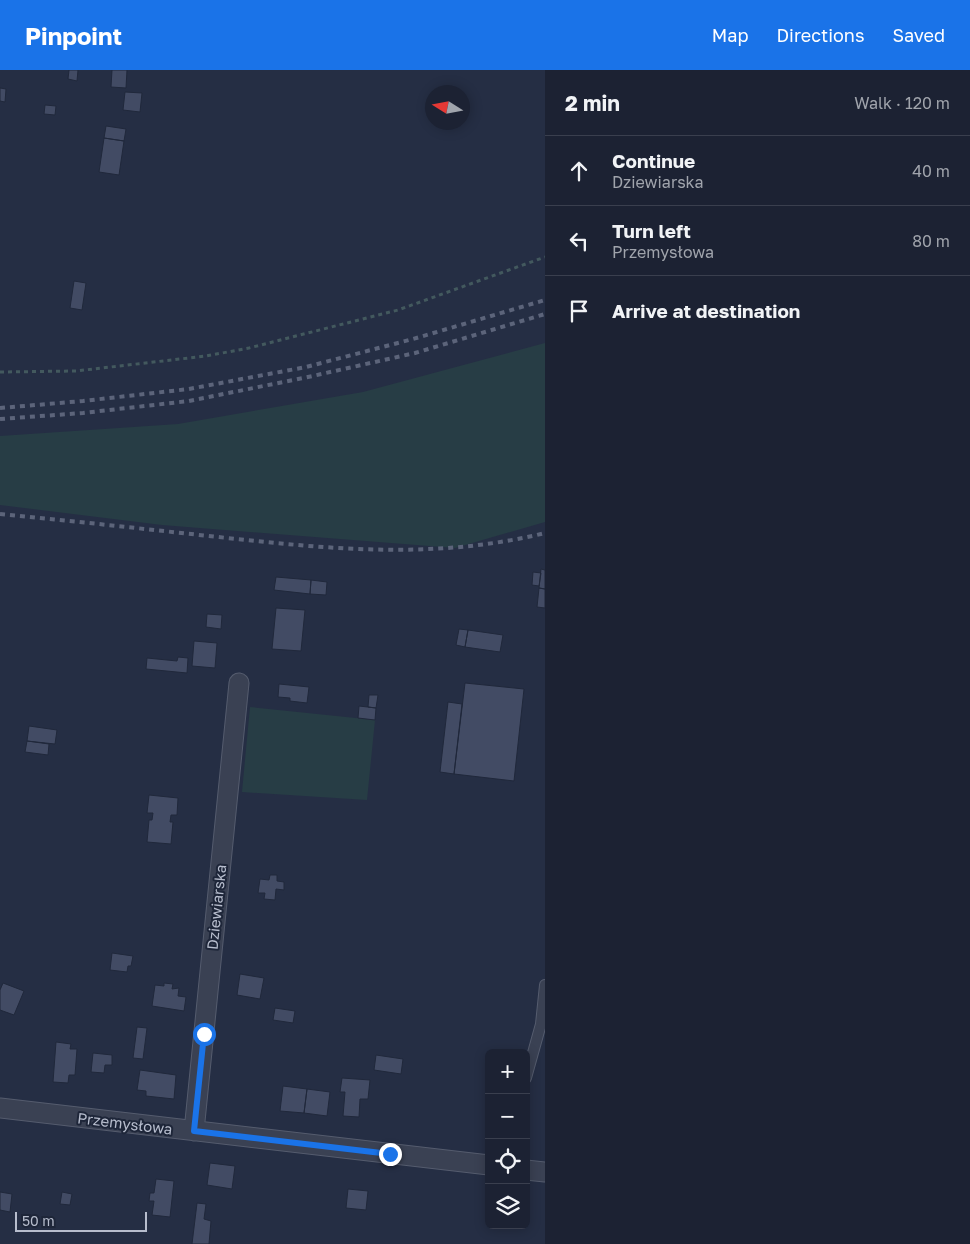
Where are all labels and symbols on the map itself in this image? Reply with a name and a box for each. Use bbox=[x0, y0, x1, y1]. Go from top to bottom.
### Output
north arrow bbox=[425, 85, 470, 130]
street label: Dziewiarska bbox=[203, 863, 229, 951]
route start bbox=[193, 1023, 216, 1046]
street label: Przemysłowa bbox=[76, 1108, 174, 1138]
route end bbox=[379, 1143, 402, 1166]
scale bar bbox=[15, 1209, 148, 1232]

